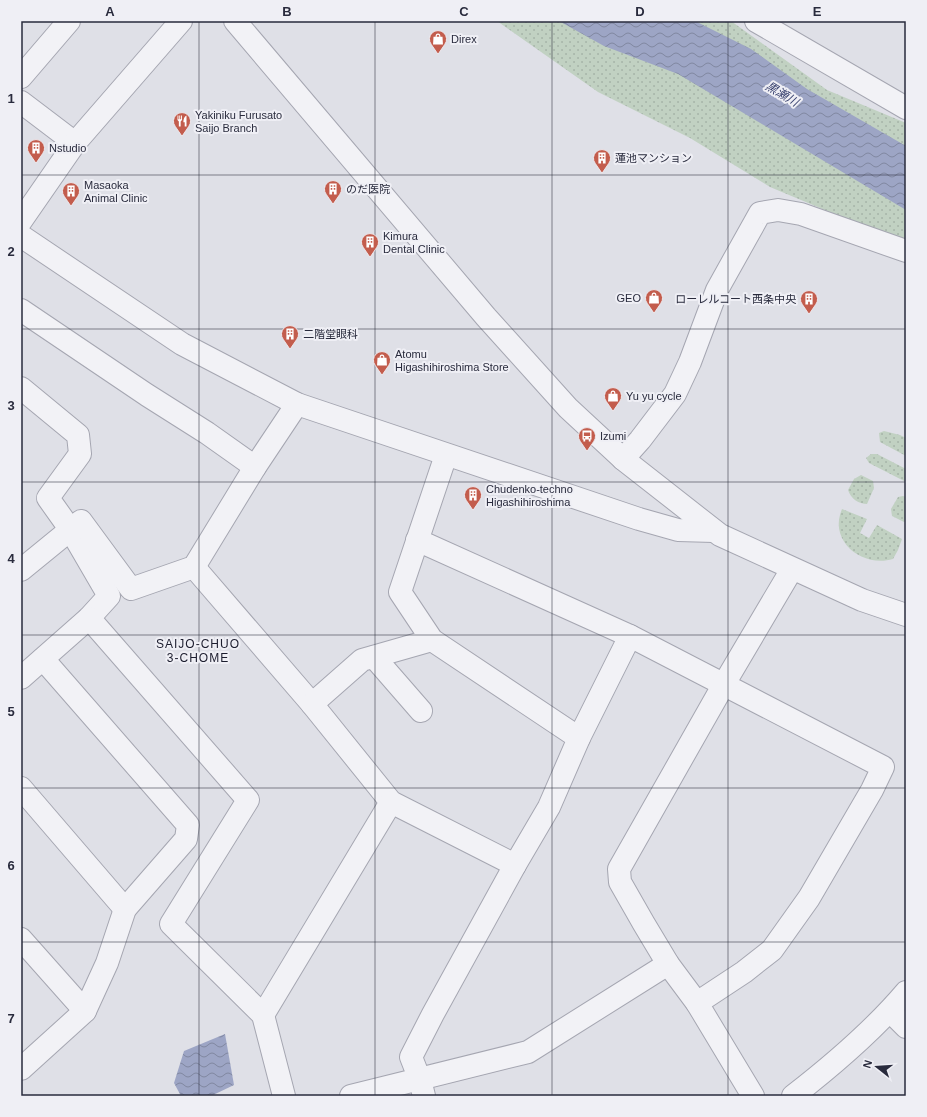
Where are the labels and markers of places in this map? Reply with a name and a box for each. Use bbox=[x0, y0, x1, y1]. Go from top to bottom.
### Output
shop icon: Direx bbox=[428, 29, 448, 54]
place label: Direx bbox=[451, 33, 477, 45]
place label: Yakiniku Furusato Saijo Branch bbox=[195, 109, 282, 134]
restaurant icon: Yakiniku Furusato Saijo Branch bbox=[172, 111, 192, 136]
building icon: Nstudio bbox=[26, 138, 46, 163]
place label: Nstudio bbox=[49, 142, 86, 154]
building icon: 蓮池マンション bbox=[592, 148, 612, 173]
place label: 蓮池マンション bbox=[615, 152, 692, 164]
place label: Masaoka Animal Clinic bbox=[84, 179, 148, 204]
building icon: のだ医院 bbox=[323, 179, 343, 204]
building icon: Masaoka Animal Clinic bbox=[61, 181, 81, 206]
place label: のだ医院 bbox=[346, 183, 390, 195]
place label: Kimura Dental Clinic bbox=[383, 230, 445, 255]
building icon: Kimura Dental Clinic bbox=[360, 232, 380, 257]
shop icon: GEO bbox=[644, 288, 664, 313]
building icon: ローレルコート西条中央 bbox=[799, 289, 819, 314]
place label: GEO bbox=[617, 292, 641, 304]
place label: ローレルコート西条中央 bbox=[675, 293, 797, 305]
building icon: 二階堂眼科 bbox=[280, 324, 300, 349]
place label: 二階堂眼科 bbox=[303, 328, 358, 340]
place label: Atomu Higashihiroshima Store bbox=[395, 348, 509, 373]
shop icon: Atomu Higashihiroshima Store bbox=[372, 350, 392, 375]
shop icon: Yu yu cycle bbox=[603, 386, 623, 411]
place label: Yu yu cycle bbox=[626, 390, 682, 402]
bus stop icon: Izumi bbox=[577, 426, 597, 451]
place label: Izumi bbox=[600, 430, 626, 442]
place label: Chudenko-techno Higashihiroshima bbox=[486, 483, 573, 508]
building icon: Chudenko-techno Higashihiroshima bbox=[463, 485, 483, 510]

